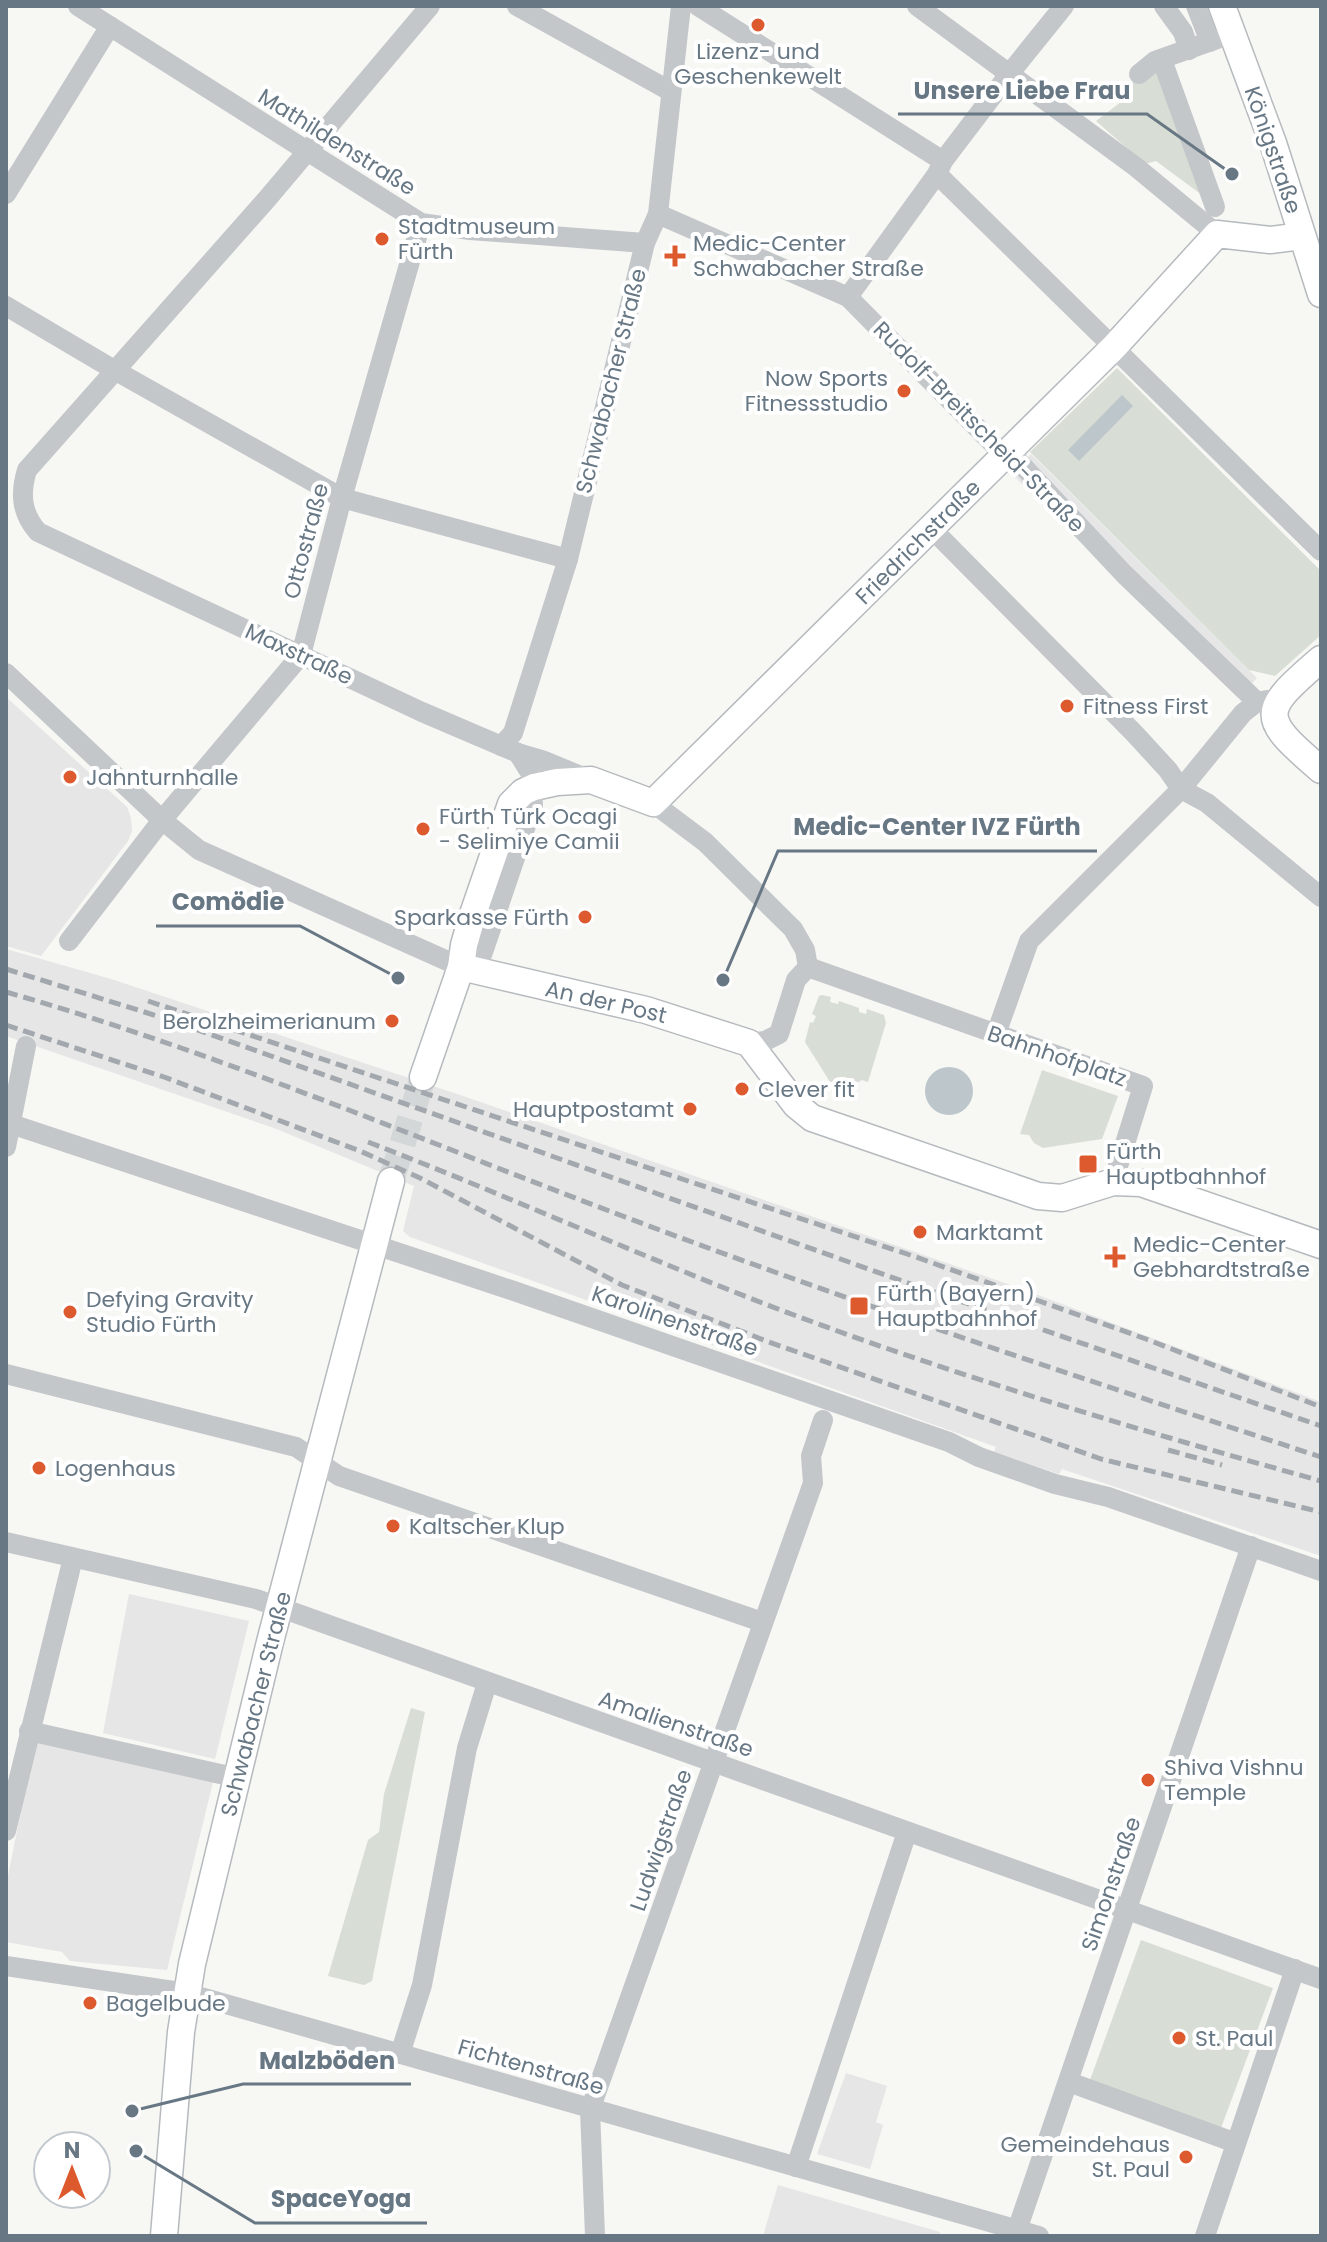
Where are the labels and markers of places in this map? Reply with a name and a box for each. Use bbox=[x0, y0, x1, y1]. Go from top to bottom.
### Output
marker: Lizenz- und Geschenkewelt bbox=[749, 16, 767, 34]
place label: Lizenz- und Geschenkewelt bbox=[674, 36, 842, 92]
callout: Unsere Liebe Frau bbox=[898, 66, 1147, 114]
place label: Stadtmuseum Fürth bbox=[398, 211, 555, 267]
place label: Medic-Center Schwabacher Straße bbox=[693, 228, 924, 284]
marker: Stadtmuseum Fürth bbox=[373, 230, 391, 248]
marker: Medic-Center Schwabacher Straße bbox=[664, 245, 686, 267]
place label: Now Sports Fitnessstudio bbox=[745, 363, 888, 419]
marker: Now Sports Fitnessstudio bbox=[895, 382, 913, 400]
place label: Fitness First bbox=[1083, 691, 1208, 722]
marker: Fitness First bbox=[1058, 697, 1076, 715]
place label: Jahnturnhalle bbox=[86, 762, 238, 793]
marker: Jahnturnhalle bbox=[61, 768, 79, 786]
place label: Fürth Türk Ocagi - Selimiye Camii bbox=[439, 801, 620, 857]
callout: Medic-Center IVZ Fürth bbox=[778, 803, 1097, 851]
marker: Fürth Türk Ocagi - Selimiye Camii bbox=[414, 820, 432, 838]
callout: Comödie bbox=[156, 878, 300, 926]
place label: Sparkasse Fürth bbox=[394, 902, 569, 933]
marker: Sparkasse Fürth bbox=[576, 908, 594, 926]
place label: Berolzheimerianum bbox=[162, 1006, 376, 1037]
marker: Berolzheimerianum bbox=[383, 1012, 401, 1030]
place label: Clever fit bbox=[758, 1074, 855, 1105]
marker: Clever fit bbox=[733, 1080, 751, 1098]
place label: Hauptpostamt bbox=[513, 1094, 674, 1125]
marker: Hauptpostamt bbox=[681, 1100, 699, 1118]
place label: Fürth Hauptbahnhof bbox=[1106, 1136, 1266, 1192]
marker: Fürth Hauptbahnhof bbox=[1077, 1153, 1099, 1175]
place label: Marktamt bbox=[936, 1217, 1043, 1248]
marker: Marktamt bbox=[911, 1223, 929, 1241]
place label: Medic-Center Gebhardtstraße bbox=[1133, 1229, 1310, 1285]
marker: Medic-Center Gebhardtstraße bbox=[1104, 1246, 1126, 1268]
place label: Fürth (Bayern) Hauptbahnhof bbox=[877, 1278, 1037, 1334]
place label: Defying Gravity Studio Fürth bbox=[86, 1284, 254, 1340]
marker: Fürth (Bayern) Hauptbahnhof bbox=[848, 1295, 870, 1317]
marker: Defying Gravity Studio Fürth bbox=[61, 1303, 79, 1321]
place label: Logenhaus bbox=[55, 1453, 176, 1484]
marker: Logenhaus bbox=[30, 1459, 48, 1477]
place label: Kaltscher Klup bbox=[409, 1511, 565, 1542]
marker: Kaltscher Klup bbox=[384, 1517, 402, 1535]
place label: Shiva Vishnu Temple bbox=[1164, 1752, 1304, 1808]
marker: Shiva Vishnu Temple bbox=[1139, 1771, 1157, 1789]
place label: Bagelbude bbox=[106, 1988, 226, 2019]
marker: Bagelbude bbox=[81, 1994, 99, 2012]
place label: St. Paul bbox=[1195, 2023, 1274, 2054]
marker: St. Paul bbox=[1170, 2029, 1188, 2047]
callout: Malzböden bbox=[243, 2036, 411, 2084]
place label: Gemeindehaus St. Paul bbox=[1000, 2129, 1170, 2185]
marker: Gemeindehaus St. Paul bbox=[1177, 2148, 1195, 2166]
callout: SpaceYoga bbox=[255, 2175, 427, 2223]

